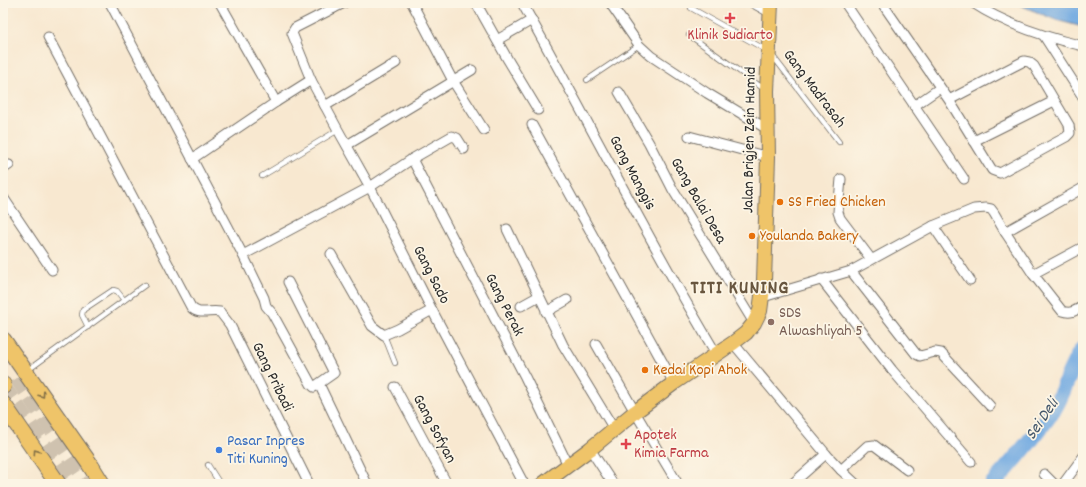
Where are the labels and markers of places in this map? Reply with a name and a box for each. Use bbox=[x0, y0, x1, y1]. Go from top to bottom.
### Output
marker: Klinik Sudiarto bbox=[724, 12, 736, 24]
place label: Klinik Sudiarto bbox=[687, 24, 773, 47]
place label: SS Fried Chicken bbox=[788, 191, 886, 214]
marker: SS Fried Chicken bbox=[775, 197, 785, 207]
place label: Youlanda Bakery bbox=[760, 225, 859, 248]
marker: Youlanda Bakery bbox=[747, 231, 757, 241]
place label: SDS Alwashliyah 5 bbox=[779, 302, 863, 343]
marker: SDS Alwashliyah 5 bbox=[766, 317, 776, 327]
place label: Kedai Kopi Ahok bbox=[653, 359, 747, 382]
marker: Kedai Kopi Ahok bbox=[640, 365, 650, 375]
place label: Apotek Kimia Farma bbox=[634, 424, 709, 465]
place label: Pasar Inpres Titi Kuning bbox=[227, 430, 305, 471]
marker: Apotek Kimia Farma bbox=[621, 439, 631, 449]
marker: Pasar Inpres Titi Kuning bbox=[214, 445, 224, 455]

